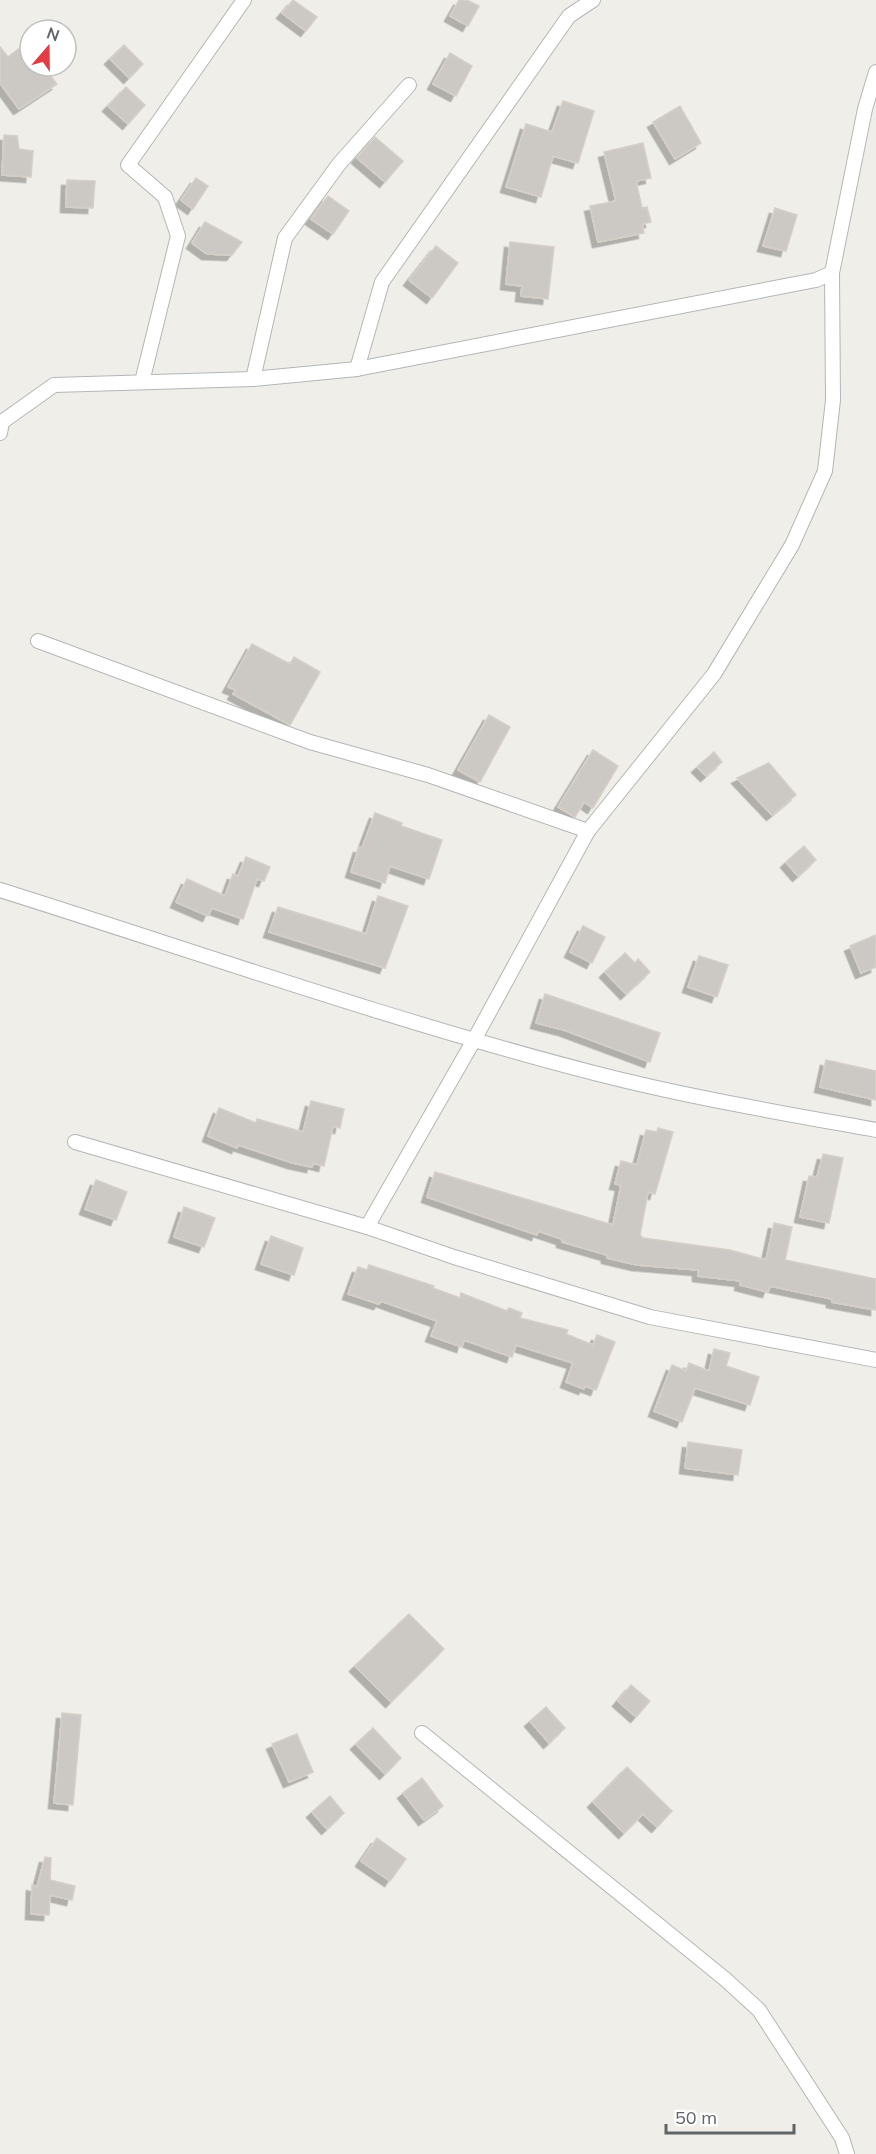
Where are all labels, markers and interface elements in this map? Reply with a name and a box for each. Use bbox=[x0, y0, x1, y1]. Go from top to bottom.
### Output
north arrow bbox=[18, 18, 78, 78]
text: N bbox=[44, 22, 62, 45]
scale bar bbox=[666, 2097, 794, 2135]
text: 50 m bbox=[675, 2106, 717, 2129]

